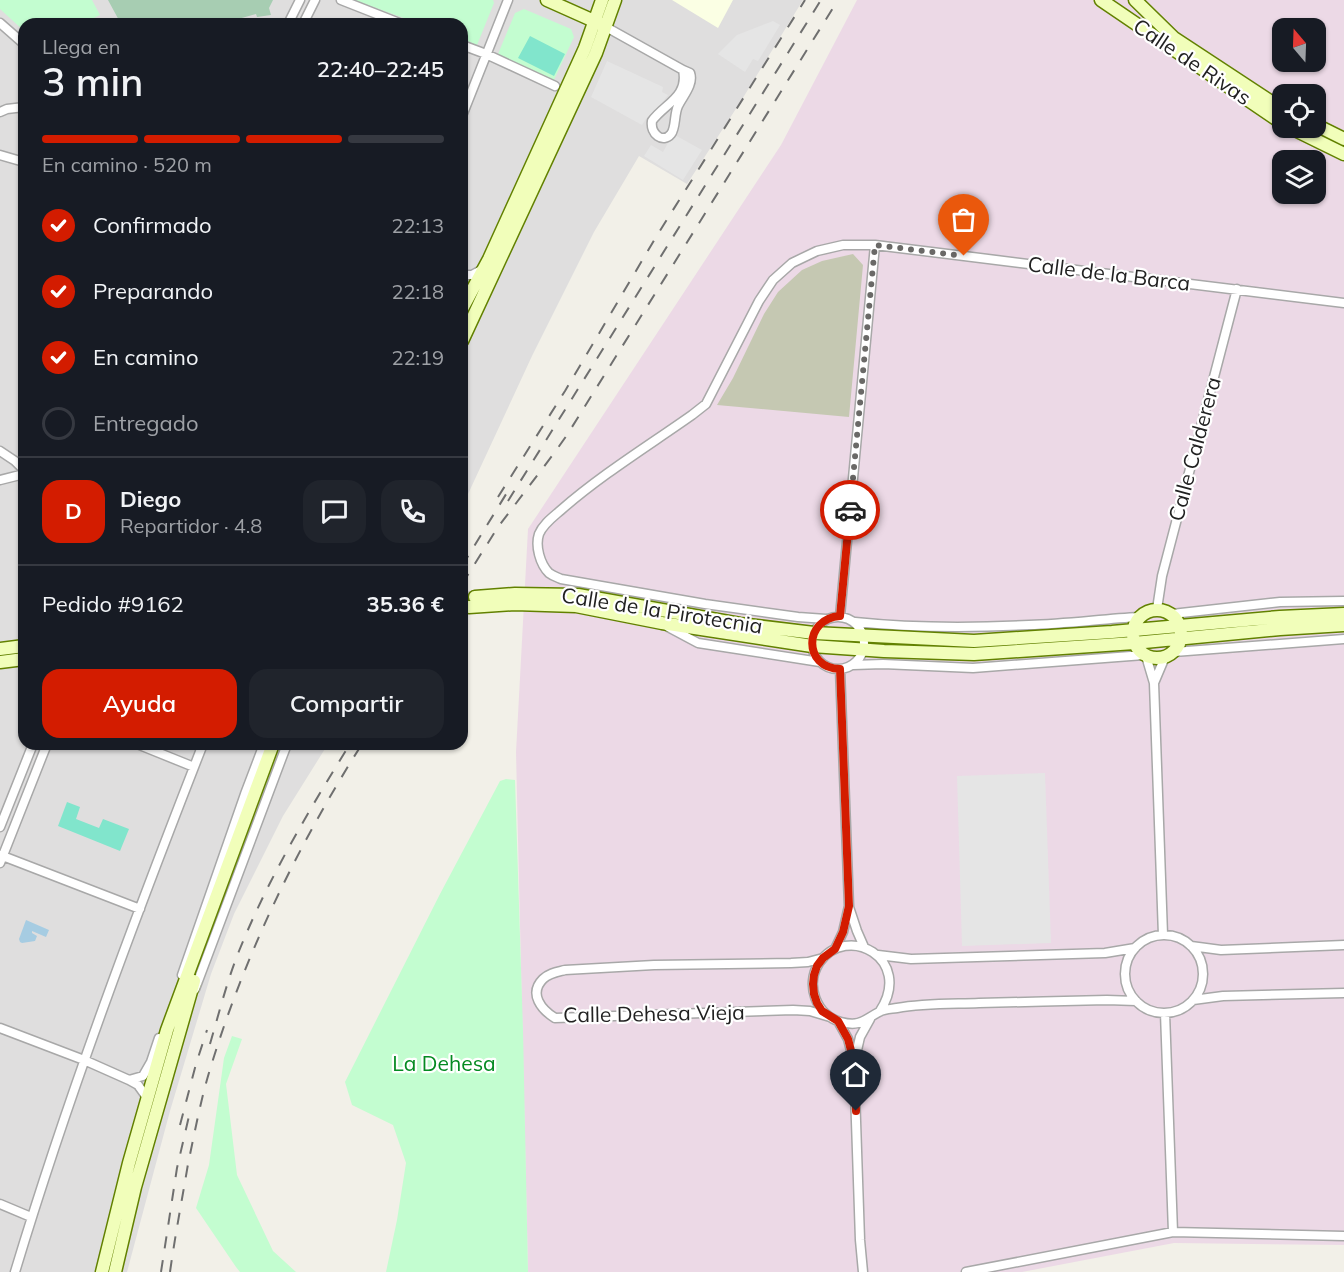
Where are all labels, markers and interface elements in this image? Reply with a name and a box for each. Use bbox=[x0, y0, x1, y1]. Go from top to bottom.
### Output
street label: Calle de Rivas bbox=[1129, 12, 1256, 110]
north arrow bbox=[1272, 18, 1326, 72]
map controls bbox=[1272, 18, 1326, 204]
text: Llega en bbox=[42, 34, 120, 59]
text: 22:40–22:45 bbox=[317, 55, 444, 83]
text: 3 min bbox=[42, 57, 143, 106]
button: locate bbox=[1272, 84, 1326, 138]
button: layers bbox=[1272, 150, 1326, 204]
text: En camino · 520 m bbox=[42, 152, 212, 177]
pin bbox=[938, 194, 989, 256]
icon: bag bbox=[947, 203, 980, 236]
icon: check bbox=[42, 209, 75, 242]
text: Confirmado bbox=[93, 211, 212, 239]
text: 22:13 bbox=[391, 213, 444, 238]
street label: Calle de la Barca bbox=[1026, 250, 1192, 296]
icon: check bbox=[42, 275, 75, 308]
text: Preparando bbox=[93, 277, 213, 305]
text: 22:18 bbox=[391, 279, 444, 304]
icon: check bbox=[42, 341, 75, 374]
text: En camino bbox=[93, 343, 199, 371]
text: 22:19 bbox=[391, 345, 444, 370]
street label: Calle Calderera bbox=[1162, 374, 1226, 524]
text: Entregado bbox=[93, 409, 199, 437]
button: chat bbox=[303, 480, 366, 543]
button: phone bbox=[381, 480, 444, 543]
courier bbox=[820, 480, 880, 540]
text: Diego bbox=[120, 485, 181, 513]
icon: car bbox=[834, 494, 867, 527]
text: D bbox=[65, 497, 82, 525]
text: Repartidor · 4.8 bbox=[120, 513, 262, 538]
street label: Calle de la Pirotecnia bbox=[560, 581, 765, 639]
text: Pedido #9162 bbox=[42, 590, 184, 618]
text: 35.36 € bbox=[367, 590, 444, 618]
button: Ayuda bbox=[42, 669, 237, 738]
button: Compartir bbox=[249, 669, 444, 738]
street label: Calle Dehesa Vieja bbox=[563, 998, 745, 1028]
pin bbox=[830, 1049, 881, 1111]
park label: La Dehesa bbox=[392, 1050, 496, 1076]
icon: home bbox=[839, 1058, 872, 1091]

